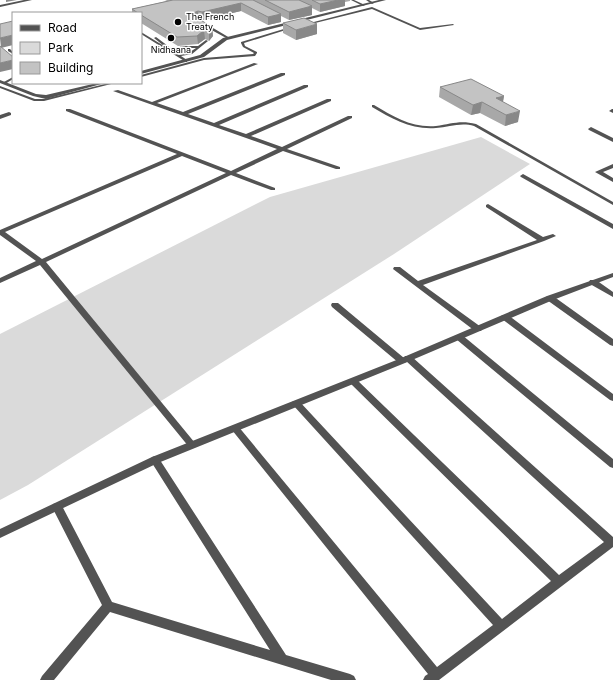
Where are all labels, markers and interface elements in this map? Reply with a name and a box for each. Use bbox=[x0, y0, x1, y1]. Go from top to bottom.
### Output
place label: The French Treaty bbox=[186, 11, 234, 32]
legend bbox=[12, 12, 142, 84]
marker: The French Treaty bbox=[173, 17, 183, 27]
text: Road bbox=[48, 20, 77, 35]
marker: Nidhaana bbox=[166, 33, 176, 43]
text: Park bbox=[48, 40, 74, 55]
place label: Nidhaana bbox=[151, 44, 191, 55]
text: Building bbox=[48, 60, 93, 75]

